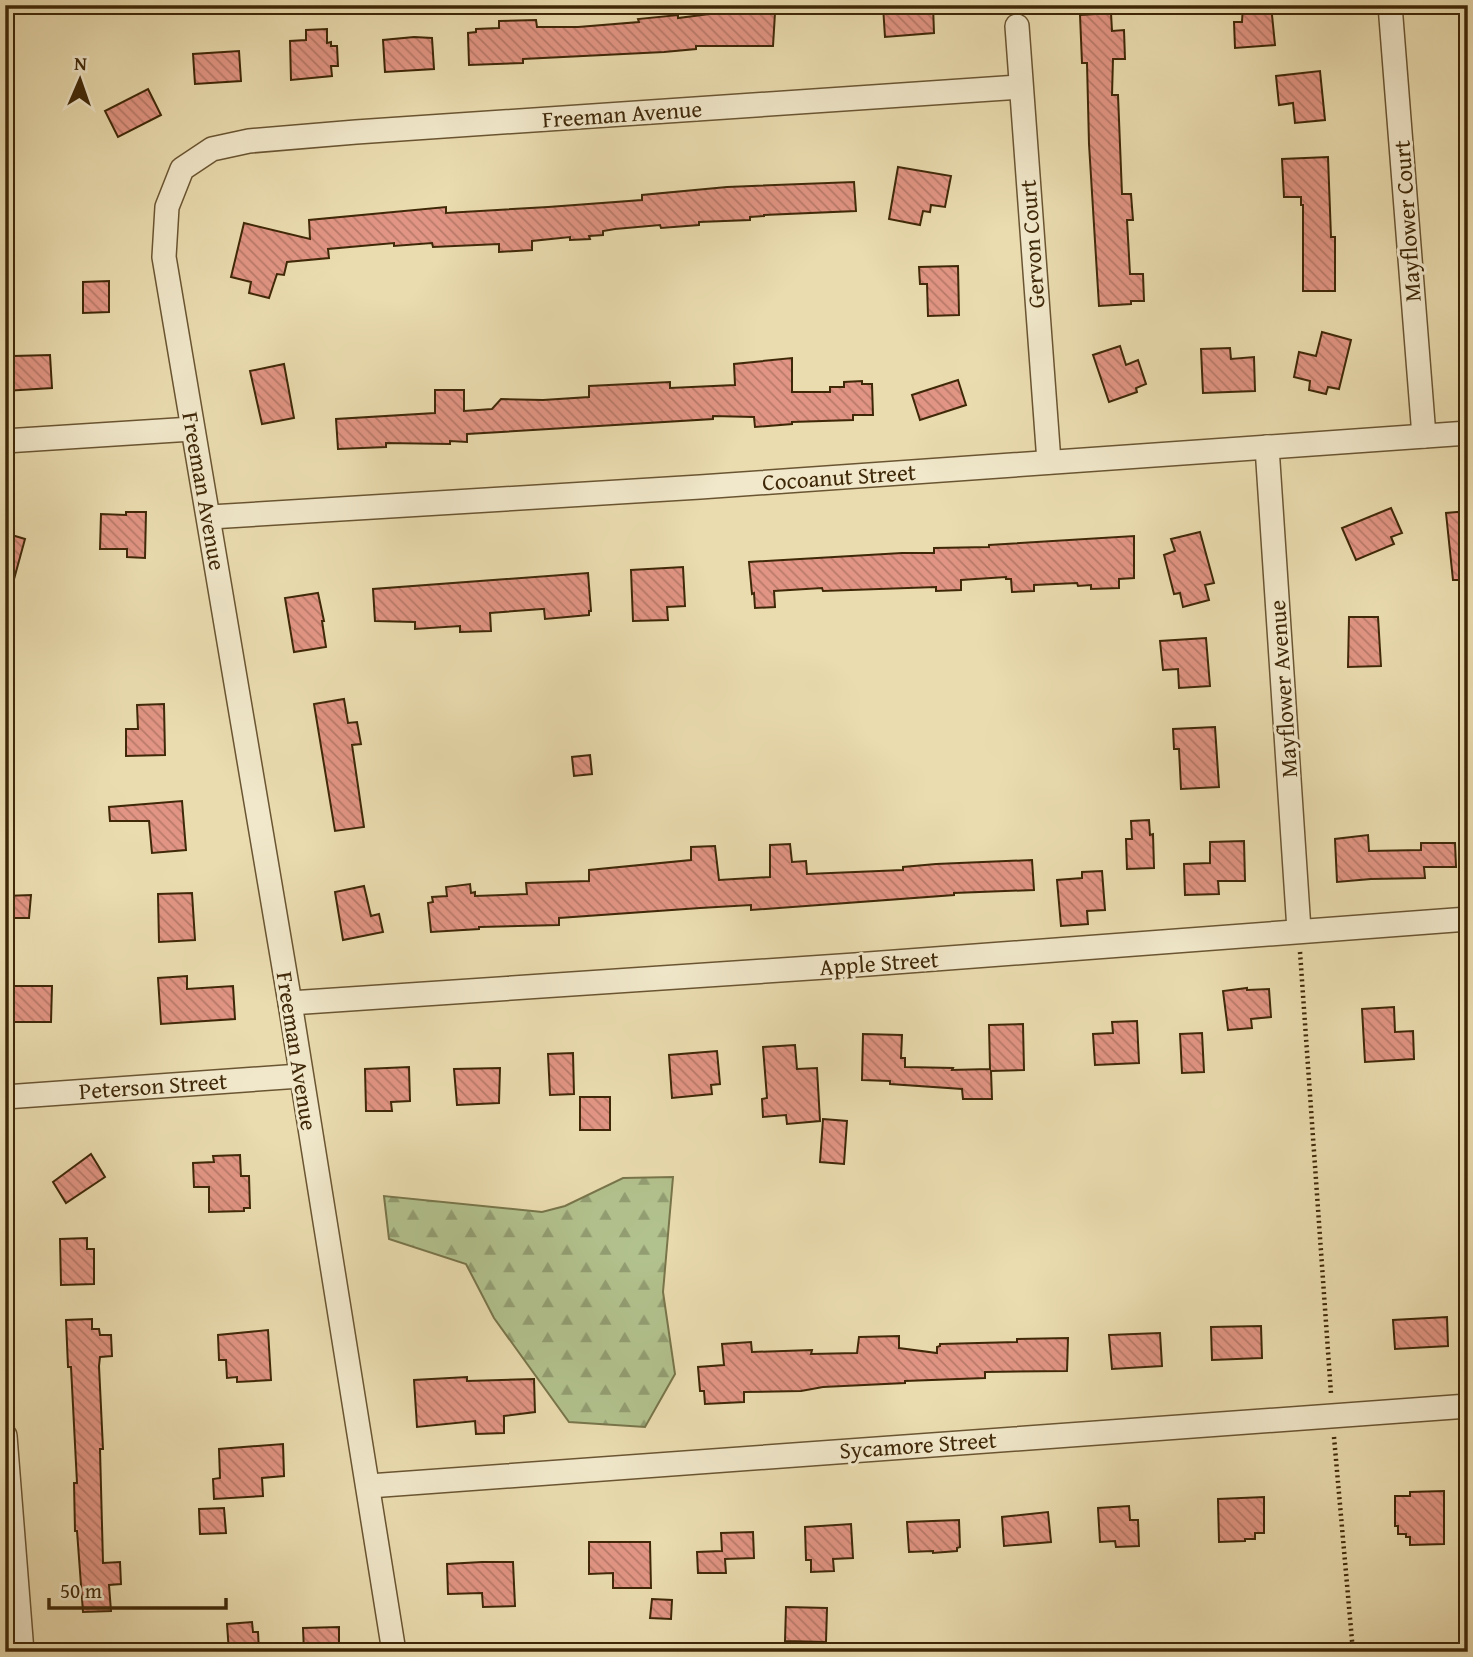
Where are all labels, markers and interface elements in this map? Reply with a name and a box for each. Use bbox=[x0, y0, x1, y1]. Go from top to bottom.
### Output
north arrow bbox=[46, 46, 116, 116]
text: N bbox=[74, 49, 88, 77]
street label: Freeman Avenue bbox=[541, 91, 703, 136]
street label: Mayflower Court bbox=[1384, 139, 1429, 303]
street label: Gervon Court bbox=[1011, 179, 1052, 309]
street label: Freeman Avenue bbox=[174, 409, 235, 573]
street label: Cocoanut Street bbox=[761, 455, 917, 498]
street label: Mayflower Avenue bbox=[1260, 599, 1305, 779]
street label: Apple Street bbox=[818, 942, 940, 983]
street label: Freeman Avenue bbox=[269, 969, 326, 1133]
street label: Peterson Street bbox=[78, 1064, 228, 1107]
street label: Sycamore Street bbox=[838, 1423, 998, 1466]
scale bar bbox=[49, 1566, 226, 1610]
text: 50 m bbox=[60, 1575, 102, 1606]

